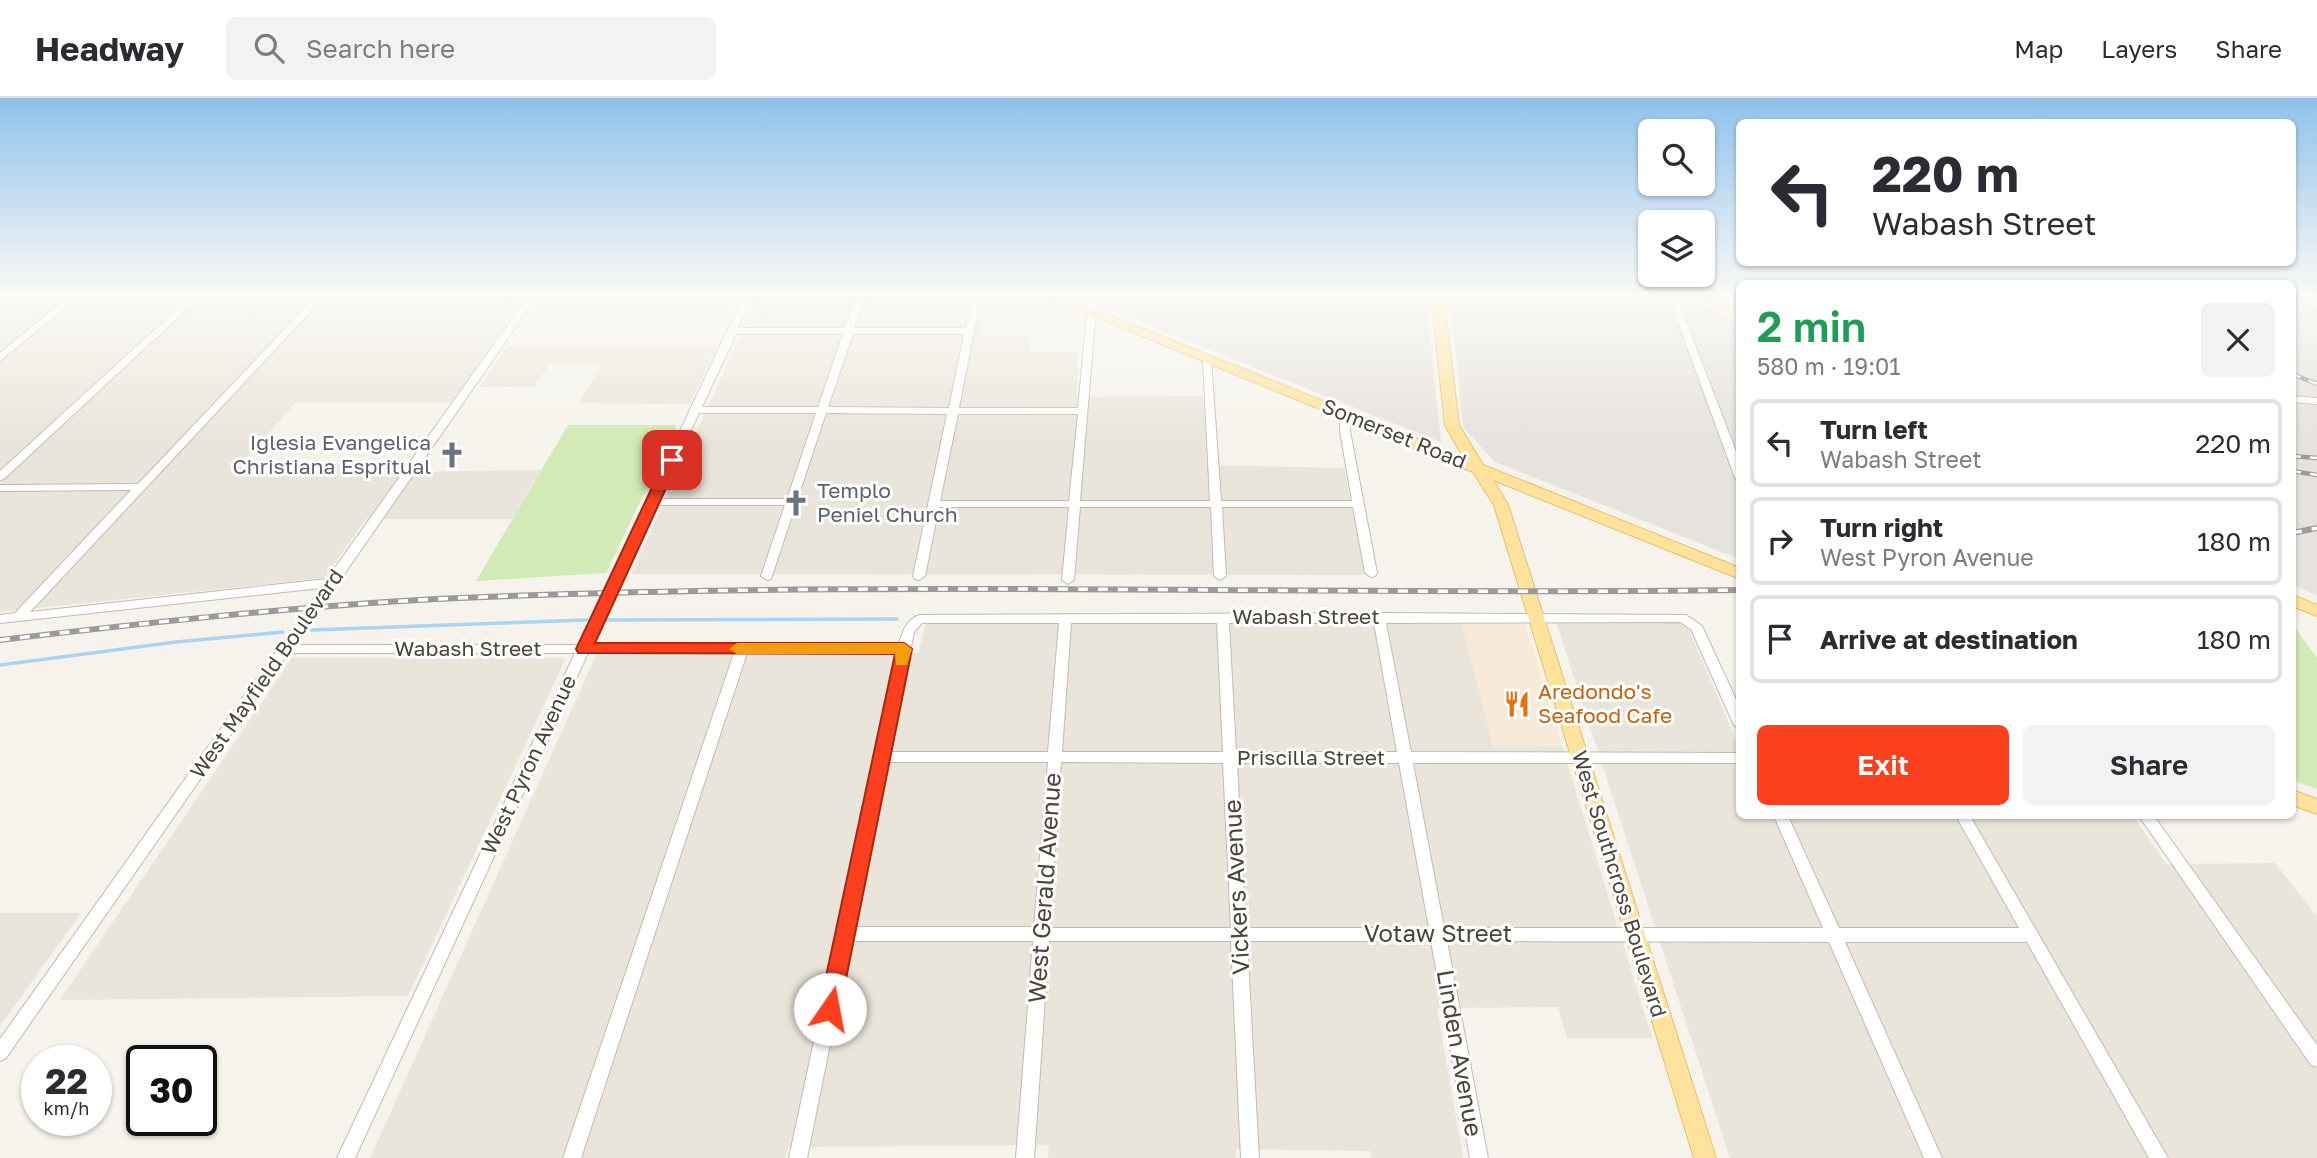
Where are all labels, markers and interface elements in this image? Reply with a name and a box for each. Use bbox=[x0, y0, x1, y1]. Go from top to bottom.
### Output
search box bbox=[226, 17, 716, 80]
text: Headway bbox=[35, 29, 184, 68]
icon: search bbox=[250, 29, 288, 67]
text: Search here bbox=[306, 33, 455, 64]
text: Map bbox=[2014, 34, 2063, 63]
text: Layers bbox=[2101, 34, 2177, 63]
text: Share bbox=[2215, 34, 2282, 63]
map controls bbox=[1638, 119, 1715, 287]
button: search bbox=[1638, 119, 1715, 196]
text: 220 m bbox=[1872, 144, 2019, 203]
icon: left bbox=[1757, 147, 1848, 238]
text: Wabash Street bbox=[1872, 204, 2097, 242]
button: layers bbox=[1638, 210, 1715, 287]
text: 2 min bbox=[1757, 301, 1866, 351]
button: close bbox=[2201, 303, 2275, 377]
text: 580 m · 19:01 bbox=[1757, 352, 1901, 380]
street label: Somerset Road bbox=[1318, 392, 1470, 474]
text: Turn left bbox=[1820, 414, 1928, 445]
icon: left bbox=[1761, 424, 1799, 462]
text: 220 m bbox=[2195, 428, 2271, 459]
place label: Iglesia Evangelica Christiana Espritual bbox=[233, 429, 431, 479]
pin bbox=[642, 430, 702, 490]
church icon: Iglesia Evangelica Christiana Espritual bbox=[437, 440, 467, 470]
icon: arrive bbox=[653, 441, 691, 479]
text: Wabash Street bbox=[1820, 445, 1981, 473]
place label: Templo Peniel Church bbox=[817, 477, 958, 527]
church icon: Templo Peniel Church bbox=[781, 488, 811, 518]
text: Turn right bbox=[1820, 512, 1943, 543]
icon: right bbox=[1761, 522, 1799, 560]
text: 180 m bbox=[2197, 526, 2271, 557]
text: West Pyron Avenue bbox=[1820, 543, 2034, 571]
street label: West Mayfield Boulevard bbox=[184, 564, 348, 783]
street label: Wabash Street bbox=[1232, 603, 1380, 629]
icon: arrive bbox=[1761, 620, 1799, 658]
text: Arrive at destination bbox=[1820, 624, 2078, 655]
text: 180 m bbox=[2197, 624, 2271, 655]
street label: Wabash Street bbox=[394, 635, 542, 661]
street label: West Pyron Avenue bbox=[475, 671, 581, 858]
place label: Aredondo's Seafood Cafe bbox=[1538, 678, 1672, 728]
restaurant icon: Aredondo's Seafood Cafe bbox=[1502, 689, 1532, 719]
button: Exit bbox=[1757, 725, 2009, 805]
button: Share bbox=[2023, 725, 2275, 805]
street label: Priscilla Street bbox=[1237, 744, 1385, 770]
street label: West Southcross Boulevard bbox=[1567, 747, 1673, 1020]
street label: West Gerald Avenue bbox=[1021, 772, 1066, 1004]
street label: Vickers Avenue bbox=[1216, 799, 1255, 975]
street label: Votaw Street bbox=[1364, 918, 1512, 947]
street label: Linden Avenue bbox=[1432, 967, 1489, 1138]
position arrow bbox=[793, 972, 867, 1046]
speed limit sign: 30 bbox=[126, 1045, 217, 1136]
text: 22 bbox=[45, 1060, 88, 1102]
text: km/h bbox=[44, 1097, 89, 1119]

